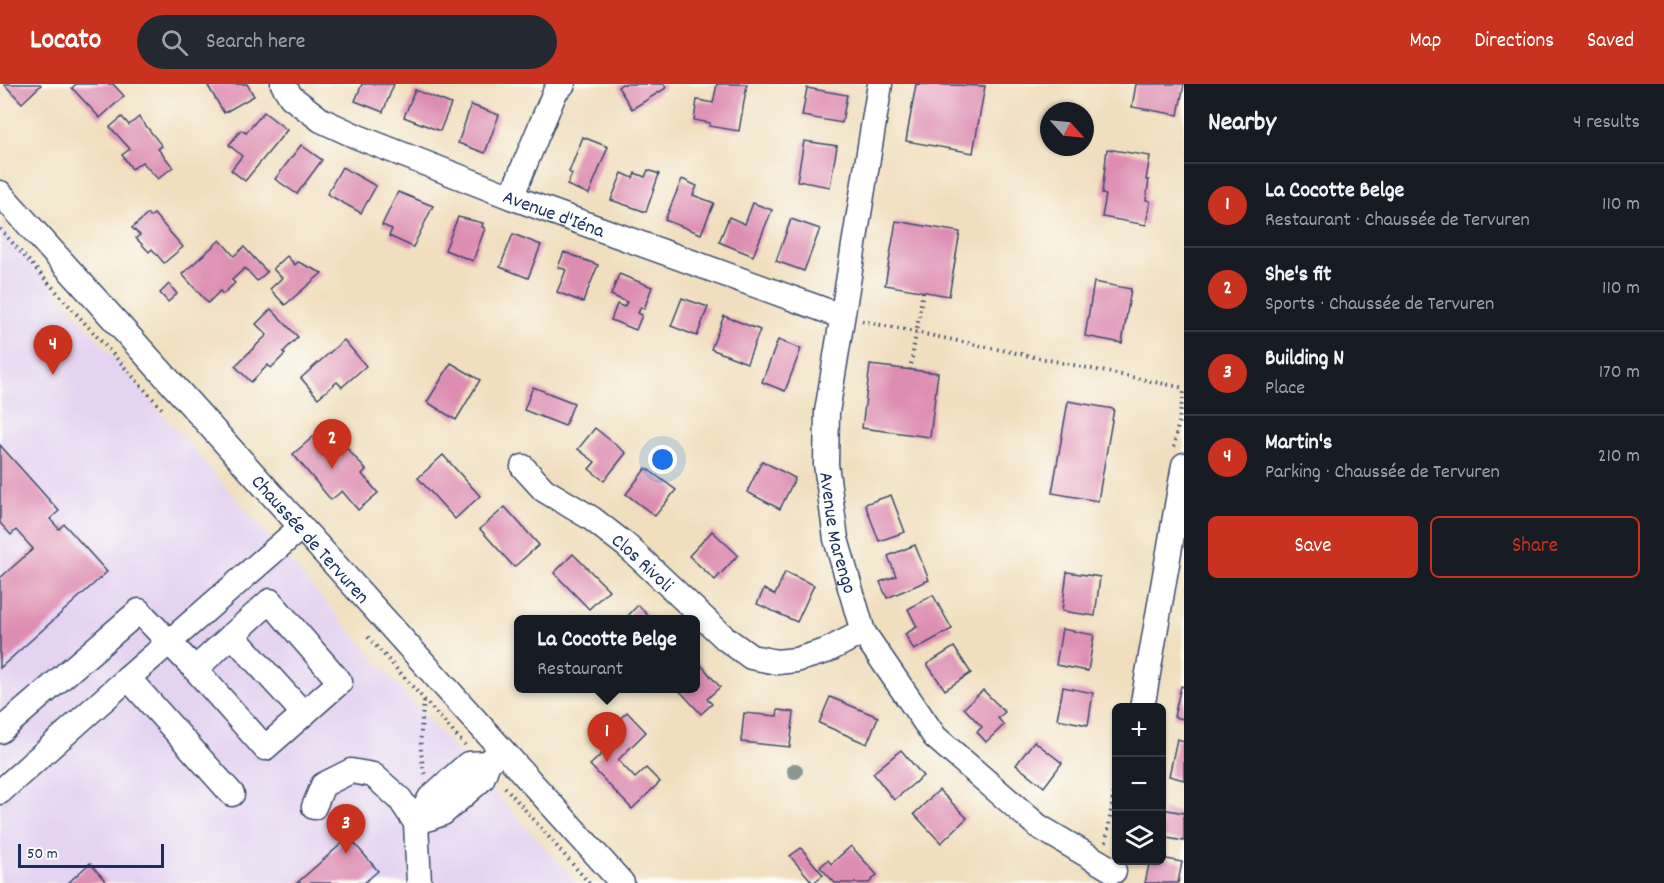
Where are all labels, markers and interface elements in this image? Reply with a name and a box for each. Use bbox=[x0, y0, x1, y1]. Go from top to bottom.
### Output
search box bbox=[137, 15, 557, 69]
text: Locato bbox=[30, 22, 101, 62]
icon: search bbox=[158, 26, 191, 59]
text: Search here bbox=[206, 27, 306, 58]
text: Map bbox=[1410, 27, 1441, 57]
text: Directions bbox=[1474, 27, 1554, 57]
text: Saved bbox=[1587, 27, 1634, 57]
north arrow bbox=[1040, 102, 1094, 156]
text: Nearby bbox=[1208, 105, 1276, 142]
text: 4 results bbox=[1573, 109, 1640, 137]
text: La Cocotte Belge bbox=[1265, 176, 1404, 207]
street label: Avenue d'Iéna bbox=[498, 184, 608, 247]
text: 1 bbox=[1225, 191, 1230, 219]
text: 110 m bbox=[1602, 191, 1640, 219]
text: Restaurant · Chaussée de Tervuren bbox=[1265, 207, 1530, 235]
text: She's fit bbox=[1265, 260, 1331, 291]
text: 2 bbox=[1223, 275, 1232, 303]
text: 110 m bbox=[1602, 275, 1640, 303]
text: Sports · Chaussée de Tervuren bbox=[1265, 291, 1494, 319]
pin: 4 bbox=[34, 326, 72, 375]
text: Building N bbox=[1265, 344, 1344, 375]
text: 3 bbox=[1223, 359, 1232, 387]
text: 170 m bbox=[1599, 359, 1640, 387]
text: Place bbox=[1265, 375, 1305, 403]
pin: 2 bbox=[312, 420, 352, 469]
text: Martin's bbox=[1265, 428, 1332, 459]
text: 4 bbox=[1223, 443, 1232, 471]
text: 210 m bbox=[1598, 443, 1640, 471]
your location bbox=[648, 445, 677, 474]
text: Parking · Chaussée de Tervuren bbox=[1265, 459, 1500, 487]
street label: Chaussée de Tervuren bbox=[243, 470, 375, 611]
street label: Avenue Marengo bbox=[810, 470, 862, 598]
button: Save bbox=[1208, 516, 1418, 578]
button: Share bbox=[1430, 516, 1640, 578]
street label: Clos Rivoli bbox=[604, 528, 679, 600]
popup bbox=[514, 615, 700, 693]
text: La Cocotte Belge bbox=[537, 625, 677, 656]
text: Restaurant bbox=[537, 656, 623, 684]
map controls bbox=[1112, 703, 1166, 865]
button: + bbox=[1112, 703, 1166, 757]
pin: 1 bbox=[588, 712, 626, 762]
button: − bbox=[1112, 757, 1166, 811]
pin: 3 bbox=[326, 804, 366, 854]
button: layers bbox=[1112, 811, 1166, 865]
scale bar bbox=[18, 841, 164, 868]
text: 50 m bbox=[27, 843, 58, 866]

